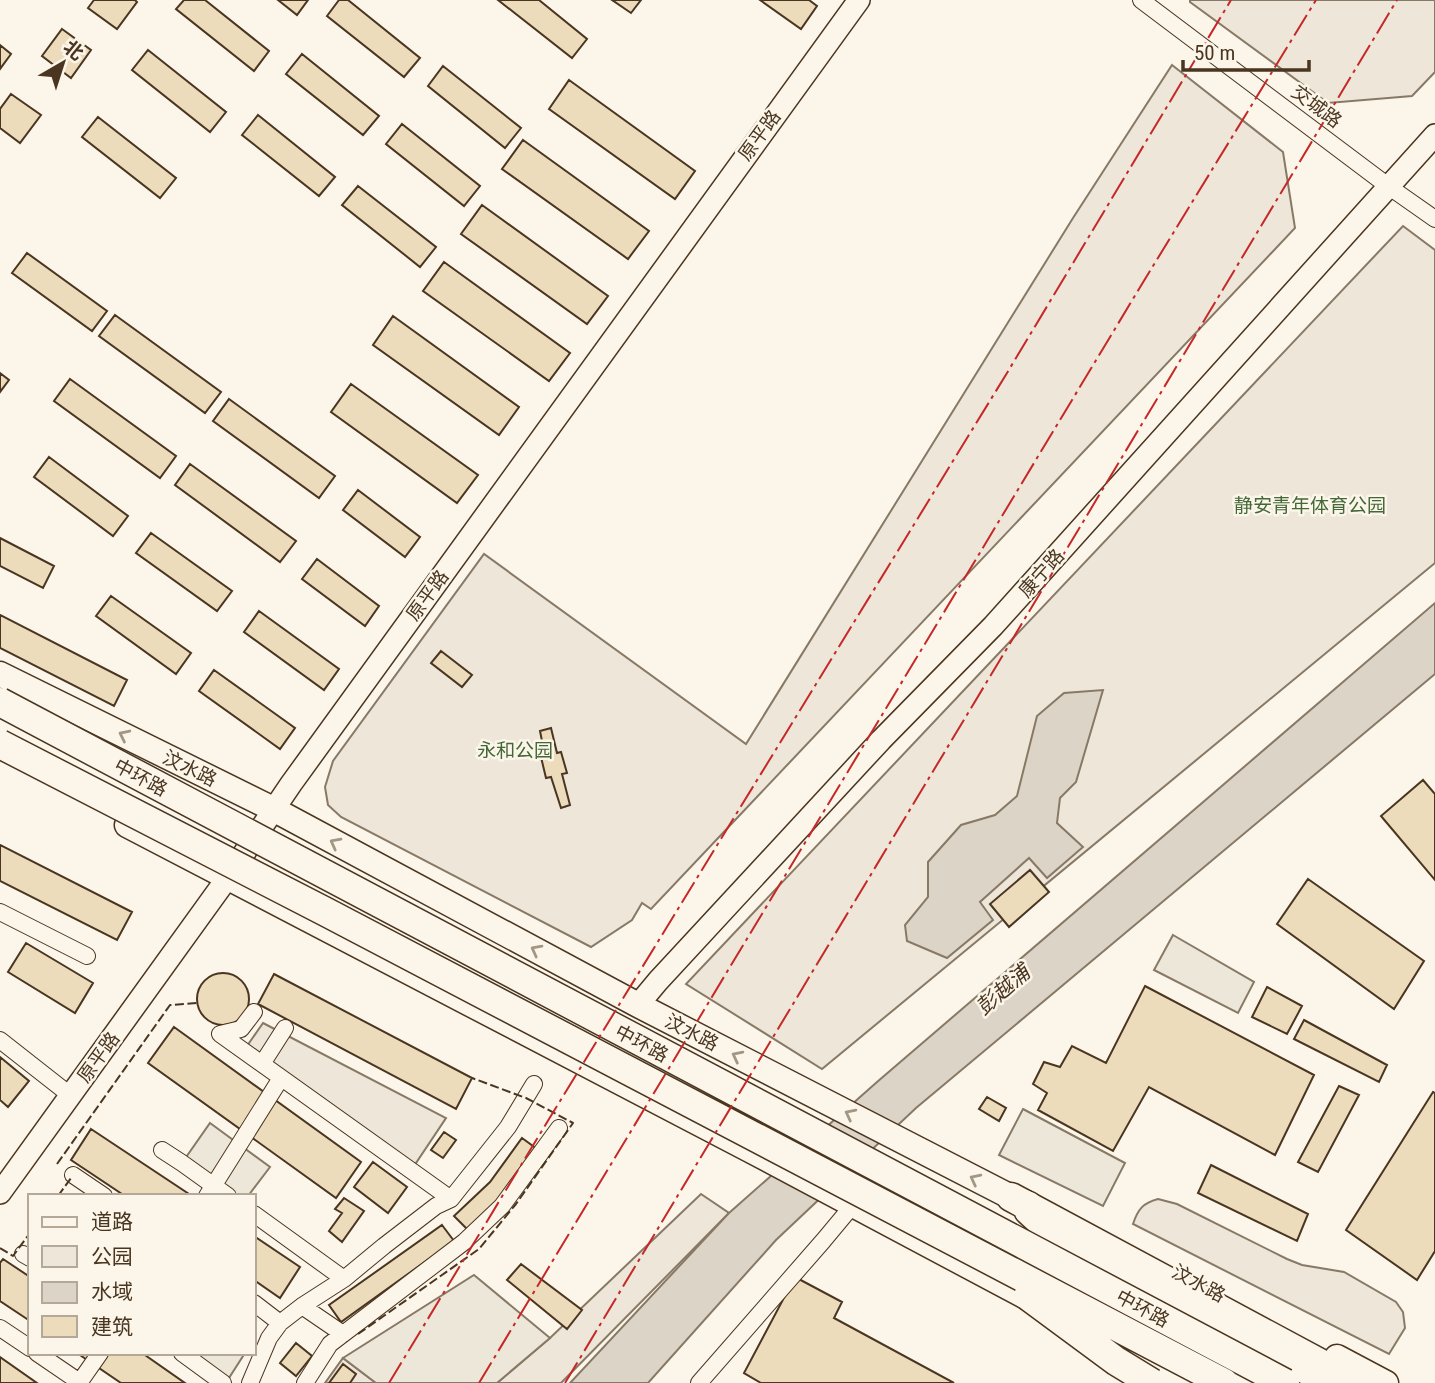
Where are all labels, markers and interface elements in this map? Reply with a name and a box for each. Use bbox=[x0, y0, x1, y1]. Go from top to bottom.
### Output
north arrow bbox=[28, 28, 98, 98]
scale bar bbox=[1183, 28, 1309, 72]
text: 北 bbox=[59, 35, 88, 65]
text: 50 m bbox=[1194, 41, 1235, 65]
street label: 交城路 bbox=[1287, 80, 1346, 133]
street label: 原平路 bbox=[733, 105, 785, 165]
park label: 静安青年体育公园 bbox=[1234, 494, 1386, 517]
street label: 康宁路 bbox=[1014, 544, 1069, 602]
street label: 原平路 bbox=[401, 565, 453, 625]
one-way arrow bbox=[119, 730, 131, 744]
park label: 永和公园 bbox=[477, 739, 553, 762]
street label: 汶水路 bbox=[159, 746, 220, 791]
street label: 中环路 bbox=[110, 754, 171, 801]
one-way arrow bbox=[330, 837, 342, 851]
one-way arrow bbox=[530, 945, 543, 958]
water label: 彭越浦 bbox=[971, 958, 1037, 1020]
street label: 汶水路 bbox=[661, 1009, 722, 1056]
street label: 中环路 bbox=[611, 1020, 672, 1067]
street label: 原平路 bbox=[72, 1027, 124, 1087]
one-way arrow bbox=[732, 1050, 744, 1064]
one-way arrow bbox=[845, 1109, 857, 1122]
one-way arrow bbox=[970, 1173, 982, 1187]
legend bbox=[28, 1194, 256, 1355]
text: 道路 bbox=[91, 1210, 133, 1234]
text: 公园 bbox=[91, 1245, 133, 1269]
street label: 汶水路 bbox=[1168, 1260, 1229, 1307]
text: 水域 bbox=[91, 1280, 133, 1304]
street label: 中环路 bbox=[1112, 1285, 1173, 1332]
text: 建筑 bbox=[91, 1315, 133, 1339]

